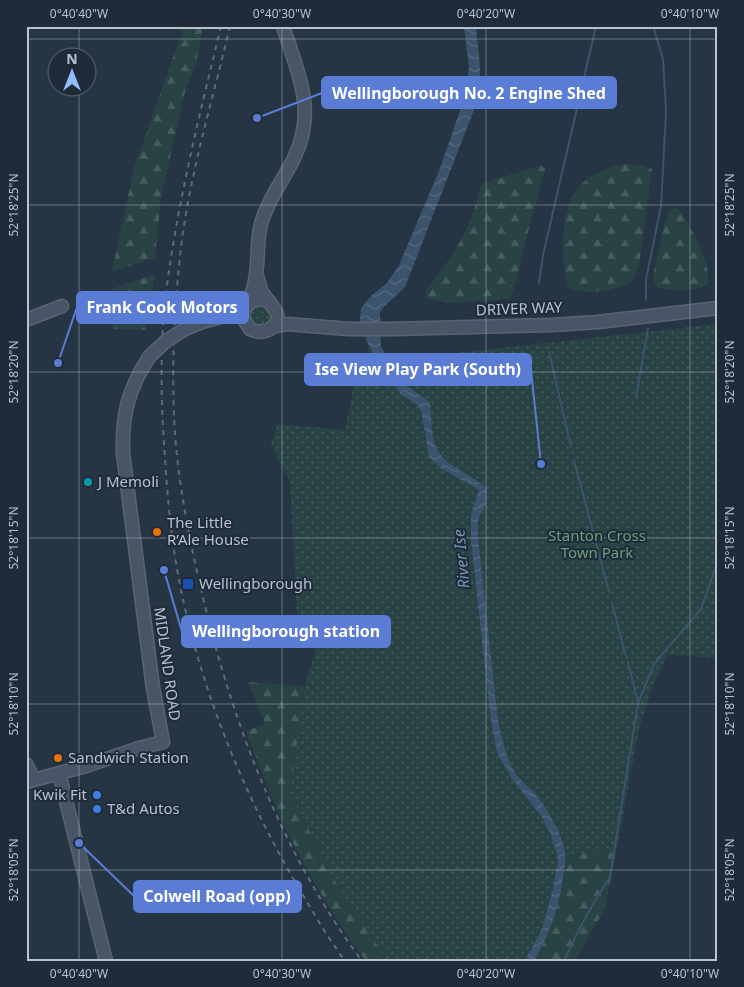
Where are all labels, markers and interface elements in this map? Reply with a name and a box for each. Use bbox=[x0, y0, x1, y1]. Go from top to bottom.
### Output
text: 0°40'40"W bbox=[50, 5, 108, 22]
text: 0°40'30"W bbox=[253, 5, 311, 22]
text: 0°40'20"W bbox=[457, 5, 515, 22]
text: 0°40'10"W bbox=[661, 5, 719, 22]
north arrow bbox=[48, 48, 98, 98]
text: N bbox=[66, 49, 78, 68]
callout: Wellingborough No. 2 Engine Shed bbox=[322, 77, 616, 108]
text: Wellingborough No. 2 Engine Shed bbox=[332, 82, 606, 104]
text: 52°18'25"N bbox=[5, 173, 22, 237]
text: 52°18'25"N bbox=[721, 173, 738, 237]
callout: Frank Cook Motors bbox=[77, 292, 248, 323]
text: Frank Cook Motors bbox=[86, 296, 238, 318]
street label: DRIVER WAY bbox=[475, 296, 563, 320]
text: 52°18'20"N bbox=[5, 340, 22, 404]
text: 52°18'20"N bbox=[721, 340, 738, 404]
callout: Ise View Play Park (South) bbox=[305, 354, 531, 385]
text: Ise View Play Park (South) bbox=[315, 358, 521, 380]
place label: J Memoli bbox=[96, 471, 159, 491]
marker: J Memoli bbox=[82, 476, 94, 488]
text: 52°18'15"N bbox=[5, 506, 22, 570]
text: 52°18'15"N bbox=[721, 506, 738, 570]
place label: The Little R’Ale House bbox=[167, 512, 249, 549]
park label: Stanton Cross Town Park bbox=[548, 525, 646, 562]
marker: The Little R’Ale House bbox=[151, 526, 163, 538]
water label: River Ise bbox=[447, 528, 475, 590]
place label: Wellingborough bbox=[199, 573, 312, 593]
marker: Wellingborough bbox=[181, 577, 195, 591]
street label: MIDLAND ROAD bbox=[150, 606, 186, 722]
callout: Wellingborough station bbox=[182, 616, 390, 647]
text: Wellingborough station bbox=[192, 620, 380, 642]
text: 52°18'10"N bbox=[5, 672, 22, 736]
text: 52°18'10"N bbox=[721, 672, 738, 736]
place label: Sandwich Station bbox=[68, 747, 189, 767]
marker: Sandwich Station bbox=[52, 752, 64, 764]
place label: Kwik Fit bbox=[33, 784, 88, 804]
marker: Kwik Fit bbox=[91, 789, 103, 801]
place label: T&d Autos bbox=[107, 798, 180, 818]
marker: T&d Autos bbox=[91, 803, 103, 815]
text: 52°18'05"N bbox=[5, 838, 22, 902]
text: 52°18'05"N bbox=[721, 838, 738, 902]
callout: Colwell Road (opp) bbox=[134, 881, 301, 912]
text: Colwell Road (opp) bbox=[143, 885, 291, 907]
text: 0°40'40"W bbox=[50, 965, 108, 982]
text: 0°40'30"W bbox=[253, 965, 311, 982]
text: 0°40'20"W bbox=[457, 965, 515, 982]
text: 0°40'10"W bbox=[661, 965, 719, 982]

